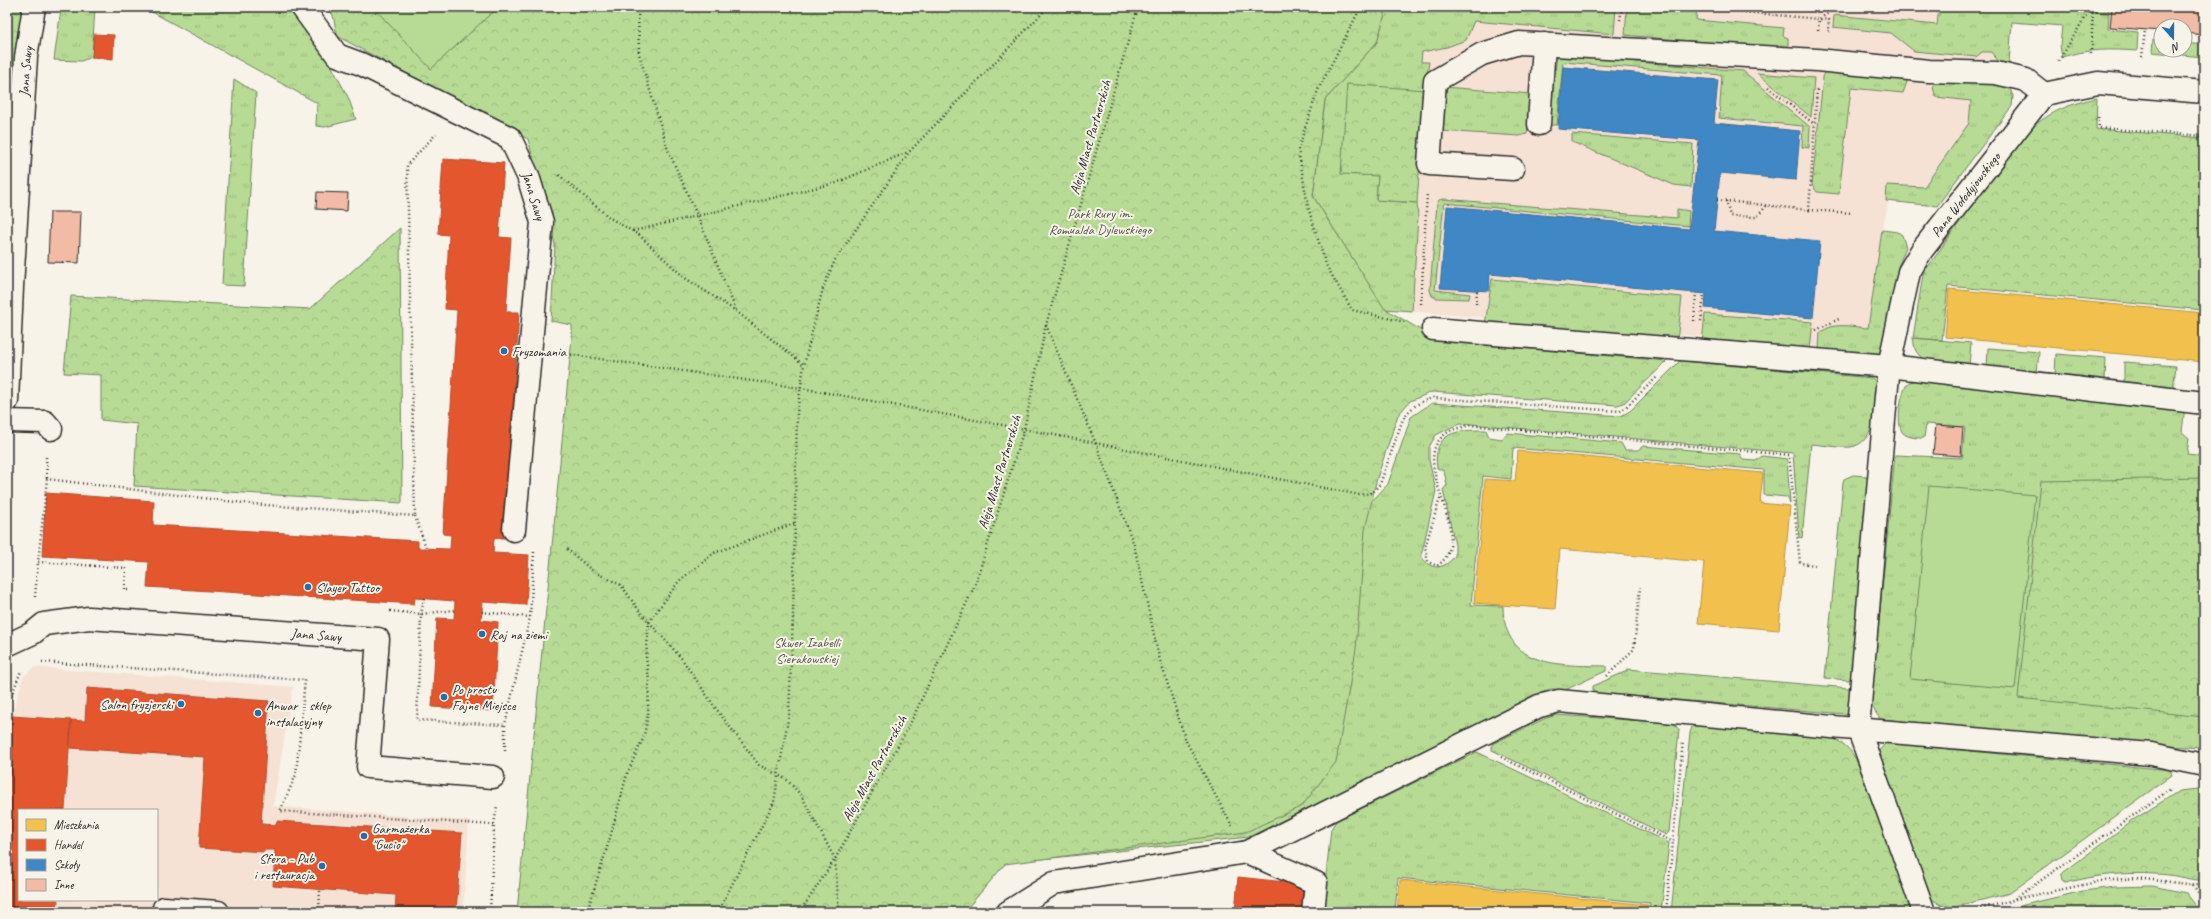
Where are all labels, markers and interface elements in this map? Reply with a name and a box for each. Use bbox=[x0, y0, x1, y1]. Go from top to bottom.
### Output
north arrow bbox=[2153, 18, 2193, 58]
text: N bbox=[2169, 40, 2182, 56]
street label: Jana Sawy bbox=[16, 44, 37, 98]
street label: Aleja Miast Partnerskich bbox=[1066, 77, 1115, 196]
street label: Pana Wołodyjowskiego bbox=[1927, 147, 2006, 241]
street label: Jana Sawy bbox=[517, 168, 549, 223]
park label: Park Rury im. Romualda Dylewskiego bbox=[1049, 205, 1153, 238]
place label: Fryzomania bbox=[512, 343, 567, 360]
marker: Fryzomania bbox=[499, 346, 509, 356]
street label: Aleja Miast Partnerskich bbox=[974, 412, 1025, 531]
place label: Slayer Tattoo bbox=[316, 579, 381, 596]
marker: Slayer Tattoo bbox=[303, 582, 313, 592]
street label: Jana Sawy bbox=[289, 625, 343, 645]
place label: Raj na ziemi bbox=[490, 626, 549, 643]
marker: Raj na ziemi bbox=[477, 629, 487, 639]
park label: Skwer Izabelli Sierakowskiej bbox=[774, 634, 842, 667]
place label: Po prostu Fajne Miejsce bbox=[452, 681, 517, 714]
marker: Po prostu Fajne Miejsce bbox=[439, 692, 449, 702]
place label: Salon fryzjerski bbox=[100, 696, 175, 713]
place label: Anwar - sklep instalacyjny bbox=[266, 697, 332, 730]
marker: Salon fryzjerski bbox=[176, 699, 186, 709]
marker: Anwar - sklep instalacyjny bbox=[253, 708, 263, 718]
street label: Aleja Miast Partnerskich bbox=[838, 712, 911, 824]
legend bbox=[18, 809, 158, 901]
text: Mieszkania bbox=[54, 817, 100, 833]
place label: Garmażerka "Gucio" bbox=[372, 820, 430, 853]
marker: Garmażerka "Gucio" bbox=[359, 831, 369, 841]
text: Handel bbox=[54, 837, 84, 853]
place label: Sfera - Pub i restauracja bbox=[254, 850, 315, 883]
text: Szkoły bbox=[54, 857, 80, 873]
marker: Sfera - Pub i restauracja bbox=[317, 861, 327, 871]
text: Inne bbox=[54, 877, 74, 893]

